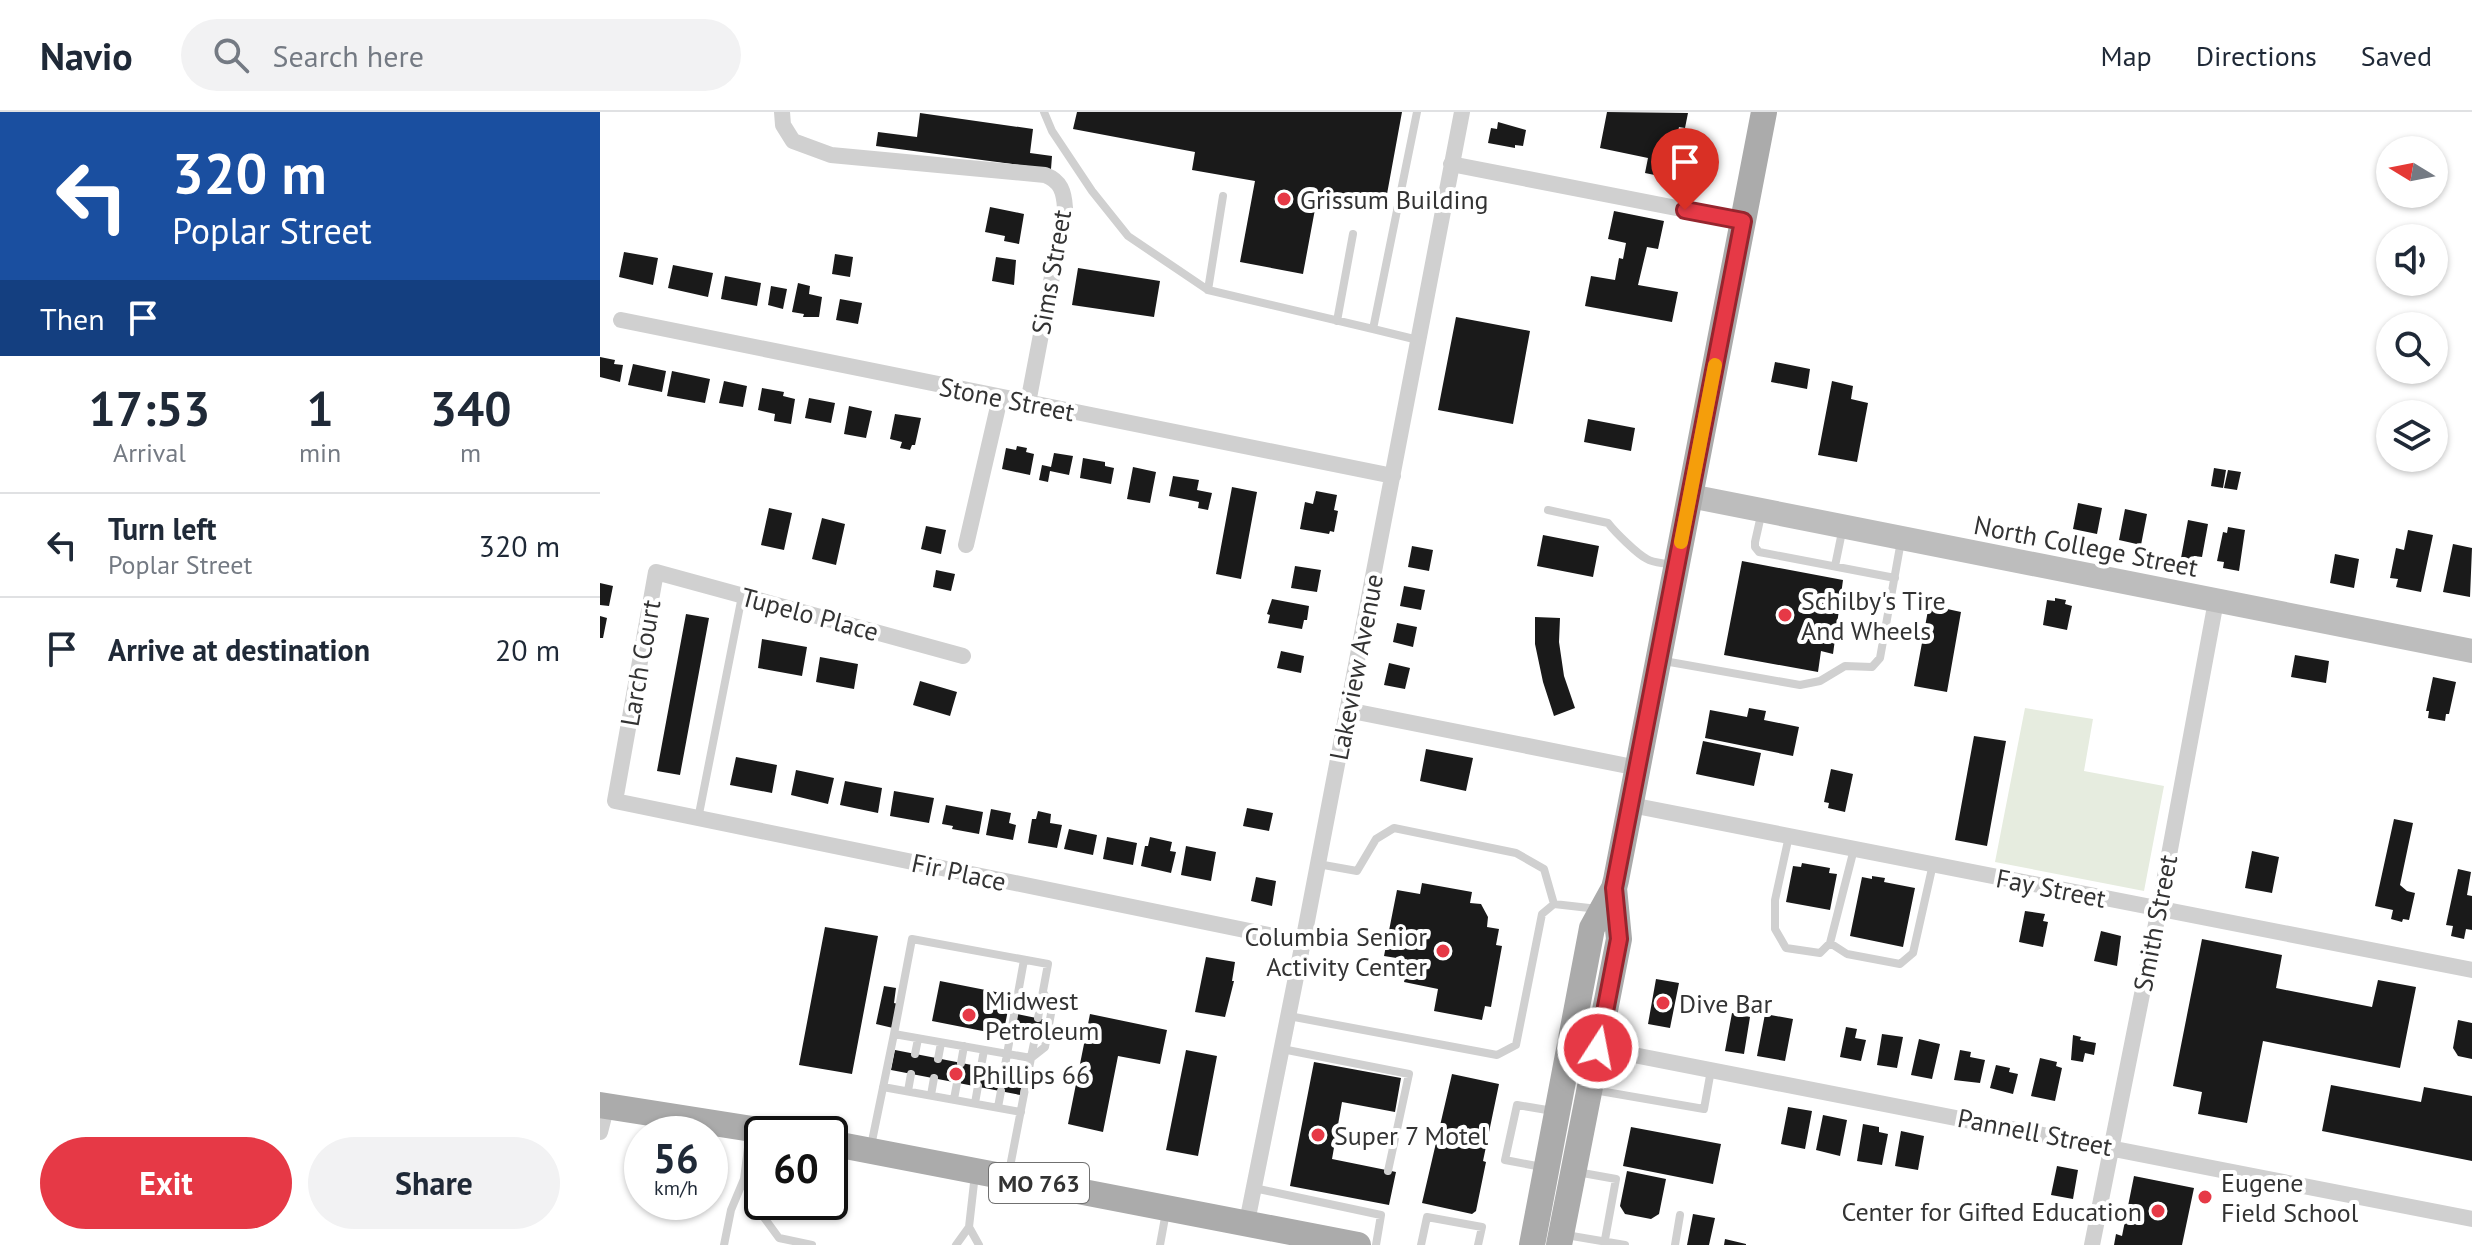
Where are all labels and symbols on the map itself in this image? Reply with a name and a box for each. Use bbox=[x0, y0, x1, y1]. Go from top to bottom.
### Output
pin bbox=[1651, 128, 1719, 210]
north arrow bbox=[2376, 136, 2448, 208]
place label: Grissum Building bbox=[1300, 183, 1489, 216]
marker: Grissum Building bbox=[1275, 190, 1293, 208]
street label: Sims Street bbox=[1024, 207, 1078, 337]
street label: Stone Street bbox=[937, 370, 1078, 428]
street label: North College Street bbox=[1971, 508, 2201, 584]
street label: Lakeview Avenue bbox=[1322, 571, 1390, 763]
street label: Tupelo Place bbox=[738, 580, 882, 648]
place label: Schilby's Tire And Wheels bbox=[1801, 584, 1946, 647]
street label: Larch Court bbox=[613, 597, 667, 729]
marker: Schilby's Tire And Wheels bbox=[1776, 606, 1794, 624]
street label: Fir Place bbox=[909, 846, 1009, 898]
street label: Smith Street bbox=[2126, 852, 2184, 994]
street label: Fay Street bbox=[1993, 861, 2109, 915]
place label: Columbia Senior Activity Center bbox=[1245, 920, 1427, 983]
marker: Columbia Senior Activity Center bbox=[1434, 942, 1452, 960]
place label: Midwest Petroleum bbox=[985, 984, 1099, 1047]
place label: Dive Bar bbox=[1679, 987, 1772, 1020]
marker: Dive Bar bbox=[1654, 994, 1672, 1012]
marker: Midwest Petroleum bbox=[960, 1006, 978, 1024]
position arrow bbox=[1556, 1006, 1640, 1090]
place label: Phillips 66 bbox=[972, 1058, 1090, 1091]
marker: Phillips 66 bbox=[947, 1065, 965, 1083]
street label: Pannell Street bbox=[1955, 1101, 2115, 1163]
speed limit sign: 60 bbox=[744, 1116, 848, 1220]
place label: Super 7 Motel bbox=[1334, 1119, 1489, 1152]
marker: Super 7 Motel bbox=[1309, 1126, 1327, 1144]
road number: MO 763 bbox=[989, 1163, 1089, 1203]
place label: Eugene Field School bbox=[2221, 1166, 2359, 1229]
marker: Eugene Field School bbox=[2196, 1188, 2214, 1206]
place label: Center for Gifted Education bbox=[1841, 1195, 2142, 1228]
marker: Center for Gifted Education bbox=[2149, 1202, 2167, 1220]

